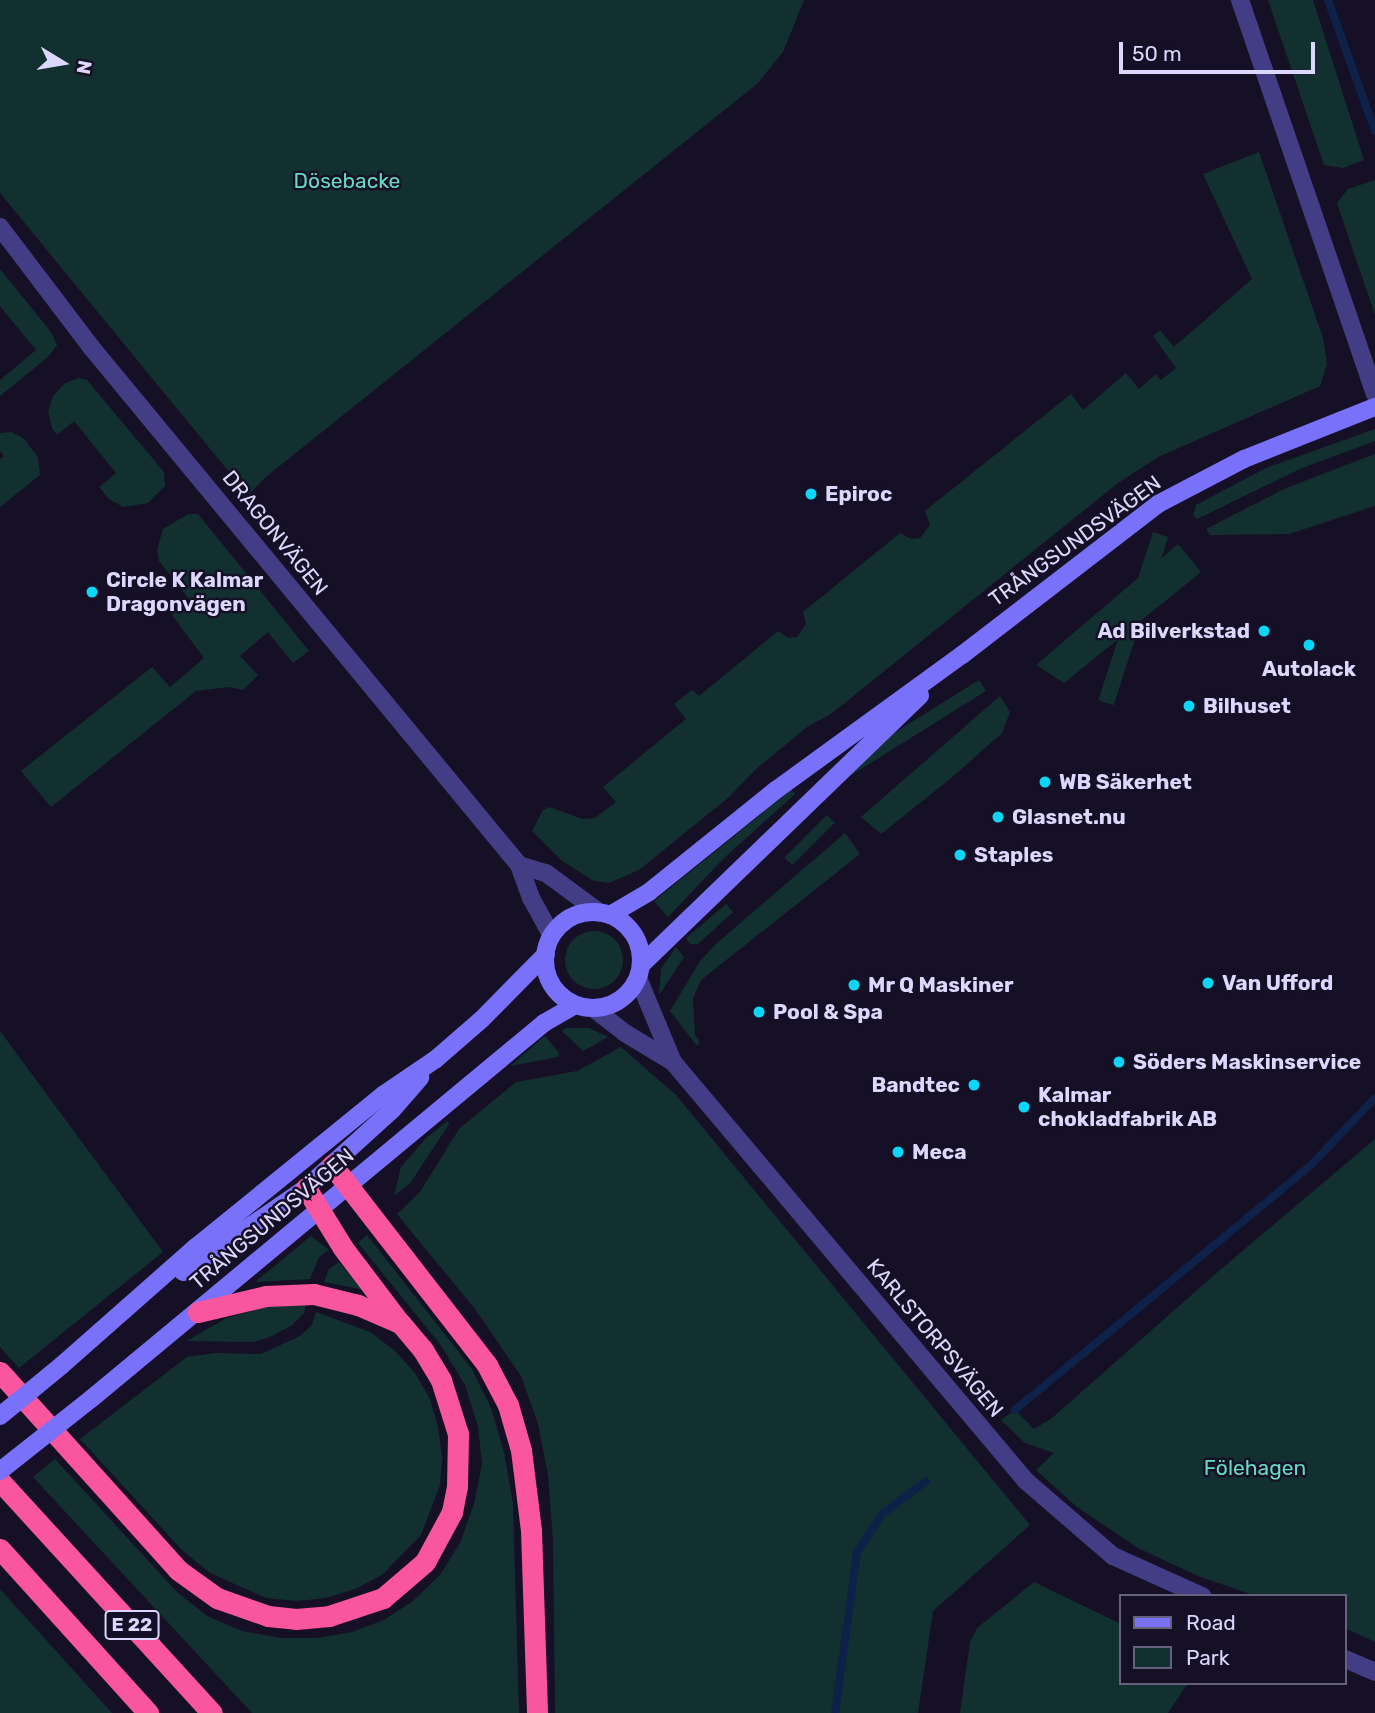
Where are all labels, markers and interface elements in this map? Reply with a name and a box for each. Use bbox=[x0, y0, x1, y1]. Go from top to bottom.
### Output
north arrow bbox=[28, 28, 98, 98]
scale bar bbox=[1123, 28, 1319, 72]
text: 50 m bbox=[1132, 41, 1182, 66]
text: N bbox=[72, 58, 97, 76]
park label: Dösebacke bbox=[294, 168, 400, 194]
street label: DRAGONVÄGEN bbox=[217, 466, 333, 600]
street label: TRÅNGSUNDSVÄGEN bbox=[984, 470, 1166, 612]
place label: Epiroc bbox=[825, 481, 892, 507]
marker: Epiroc bbox=[803, 486, 819, 502]
place label: Circle K Kalmar Dragonvägen bbox=[106, 567, 263, 617]
marker: Circle K Kalmar Dragonvägen bbox=[84, 584, 100, 600]
place label: Ad Bilverkstad bbox=[1097, 618, 1250, 644]
marker: Ad Bilverkstad bbox=[1256, 623, 1272, 639]
marker: Autolack bbox=[1301, 637, 1317, 653]
place label: Autolack bbox=[1262, 656, 1356, 682]
place label: Bilhuset bbox=[1203, 693, 1291, 719]
marker: Bilhuset bbox=[1181, 698, 1197, 714]
place label: WB Säkerhet bbox=[1059, 769, 1192, 795]
marker: WB Säkerhet bbox=[1037, 774, 1053, 790]
place label: Glasnet.nu bbox=[1012, 804, 1126, 830]
marker: Glasnet.nu bbox=[990, 809, 1006, 825]
place label: Staples bbox=[974, 842, 1053, 868]
marker: Staples bbox=[952, 847, 968, 863]
place label: Van Ufford bbox=[1222, 970, 1333, 996]
place label: Mr Q Maskiner bbox=[868, 972, 1014, 998]
marker: Van Ufford bbox=[1200, 975, 1216, 991]
marker: Mr Q Maskiner bbox=[846, 977, 862, 993]
place label: Pool & Spa bbox=[773, 999, 883, 1025]
marker: Pool & Spa bbox=[751, 1004, 767, 1020]
place label: Söders Maskinservice bbox=[1133, 1049, 1361, 1075]
marker: Söders Maskinservice bbox=[1111, 1054, 1127, 1070]
place label: Bandtec bbox=[871, 1072, 960, 1098]
marker: Bandtec bbox=[966, 1077, 982, 1093]
place label: Kalmar chokladfabrik AB bbox=[1038, 1082, 1218, 1132]
marker: Kalmar chokladfabrik AB bbox=[1016, 1099, 1032, 1115]
place label: Meca bbox=[912, 1139, 967, 1165]
street label: TRÅNGSUNDSVÄGEN bbox=[185, 1143, 359, 1295]
marker: Meca bbox=[890, 1144, 906, 1160]
street label: KARLSTORPSVÄGEN bbox=[861, 1254, 1009, 1422]
park label: Fölehagen bbox=[1204, 1455, 1306, 1481]
legend bbox=[1120, 1594, 1347, 1685]
road number: E 22 bbox=[104, 1610, 160, 1640]
text: Road bbox=[1186, 1610, 1236, 1635]
text: Park bbox=[1186, 1645, 1230, 1670]

